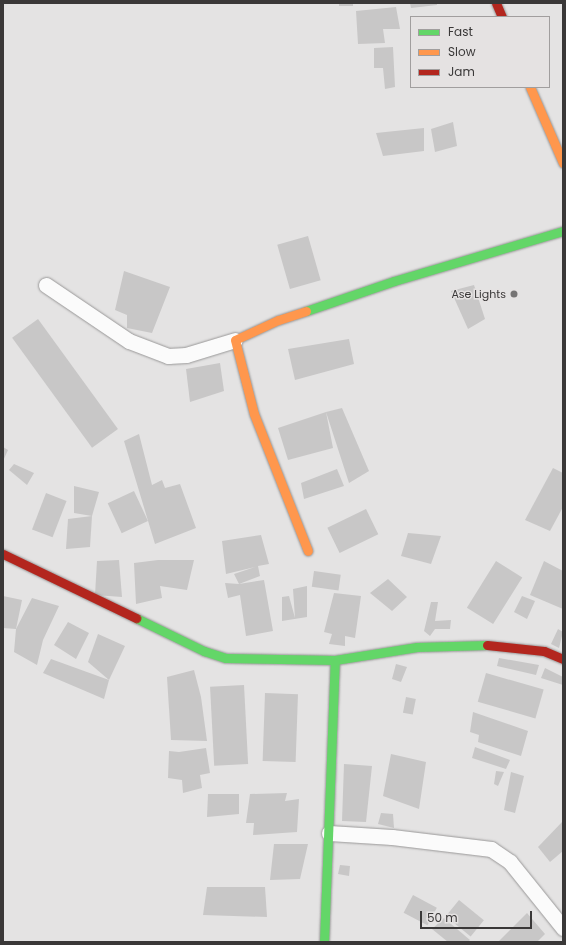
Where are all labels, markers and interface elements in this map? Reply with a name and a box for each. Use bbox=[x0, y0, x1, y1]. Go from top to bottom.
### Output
legend bbox=[410, 16, 550, 88]
text: Fast bbox=[448, 23, 473, 40]
text: Slow bbox=[448, 43, 476, 60]
text: Jam bbox=[448, 63, 475, 80]
place label: Ase Lights bbox=[451, 287, 506, 301]
marker: Ase Lights bbox=[509, 289, 519, 299]
scale bar bbox=[422, 903, 534, 929]
text: 50 m bbox=[427, 909, 458, 926]

